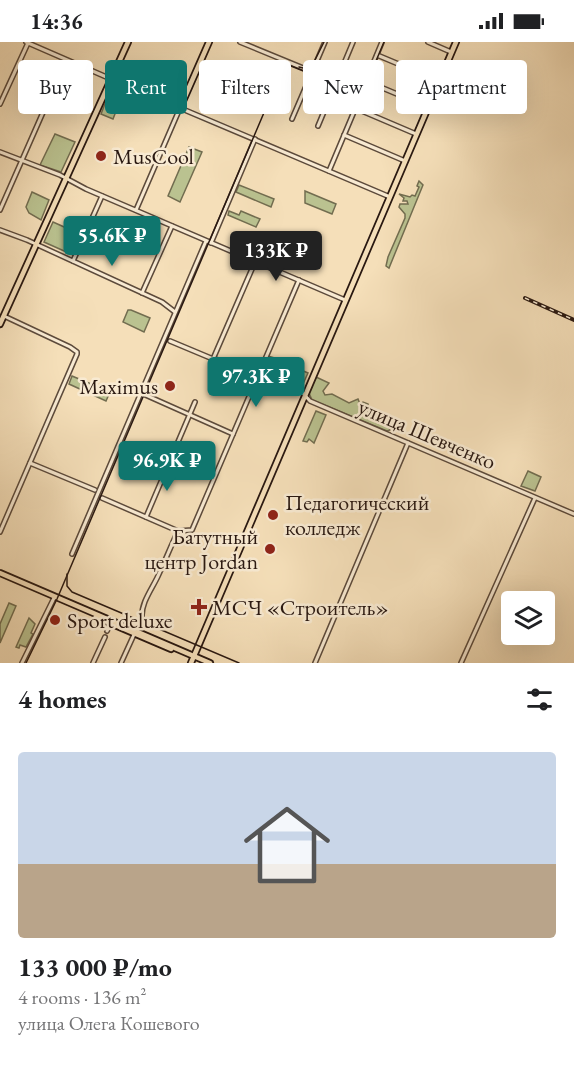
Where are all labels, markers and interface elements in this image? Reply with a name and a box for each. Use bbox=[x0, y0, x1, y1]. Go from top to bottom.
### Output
text: 14:36 bbox=[30, 7, 83, 36]
chip: Buy bbox=[18, 60, 93, 114]
chip: Rent bbox=[105, 60, 187, 114]
chip: Filters bbox=[199, 60, 291, 114]
chip: New bbox=[303, 60, 384, 114]
chip: Apartment bbox=[396, 60, 527, 114]
place label: MusCool bbox=[113, 142, 194, 171]
marker: MusCool bbox=[94, 149, 108, 163]
pin: 55.6K ₽ bbox=[57, 216, 167, 267]
text: 55.6K ₽ bbox=[78, 222, 146, 248]
pin: 133K ₽ bbox=[227, 231, 325, 282]
text: 133K ₽ bbox=[244, 237, 308, 263]
pin: 97.3K ₽ bbox=[201, 357, 311, 408]
text: 97.3K ₽ bbox=[222, 363, 290, 389]
place label: Maximus bbox=[79, 372, 158, 401]
marker: Maximus bbox=[163, 379, 177, 393]
street label: улица Шевченко bbox=[354, 392, 500, 476]
pin: 96.9K ₽ bbox=[112, 441, 222, 492]
text: 96.9K ₽ bbox=[133, 447, 201, 473]
place label: Педагогический колледж bbox=[285, 488, 430, 542]
marker: Педагогический колледж bbox=[266, 508, 280, 522]
place label: Батутный центр Jordan bbox=[145, 522, 258, 576]
marker: Батутный центр Jordan bbox=[263, 542, 277, 556]
map controls bbox=[501, 591, 555, 645]
button: layers bbox=[501, 591, 555, 645]
place label: МСЧ «Строитель» bbox=[212, 593, 389, 622]
marker: МСЧ «Строитель» bbox=[190, 598, 208, 616]
place label: Sport deluxe bbox=[67, 606, 173, 635]
marker: Sport deluxe bbox=[48, 613, 62, 627]
text: 4 homes bbox=[18, 682, 107, 716]
icon: filters bbox=[523, 683, 556, 716]
icon: home bbox=[233, 791, 341, 899]
text: 133 000 ₽/mo bbox=[18, 950, 172, 984]
text: 4 rooms · 136 m² bbox=[18, 984, 146, 1010]
text: улица Олега Кошевого bbox=[18, 1010, 200, 1036]

